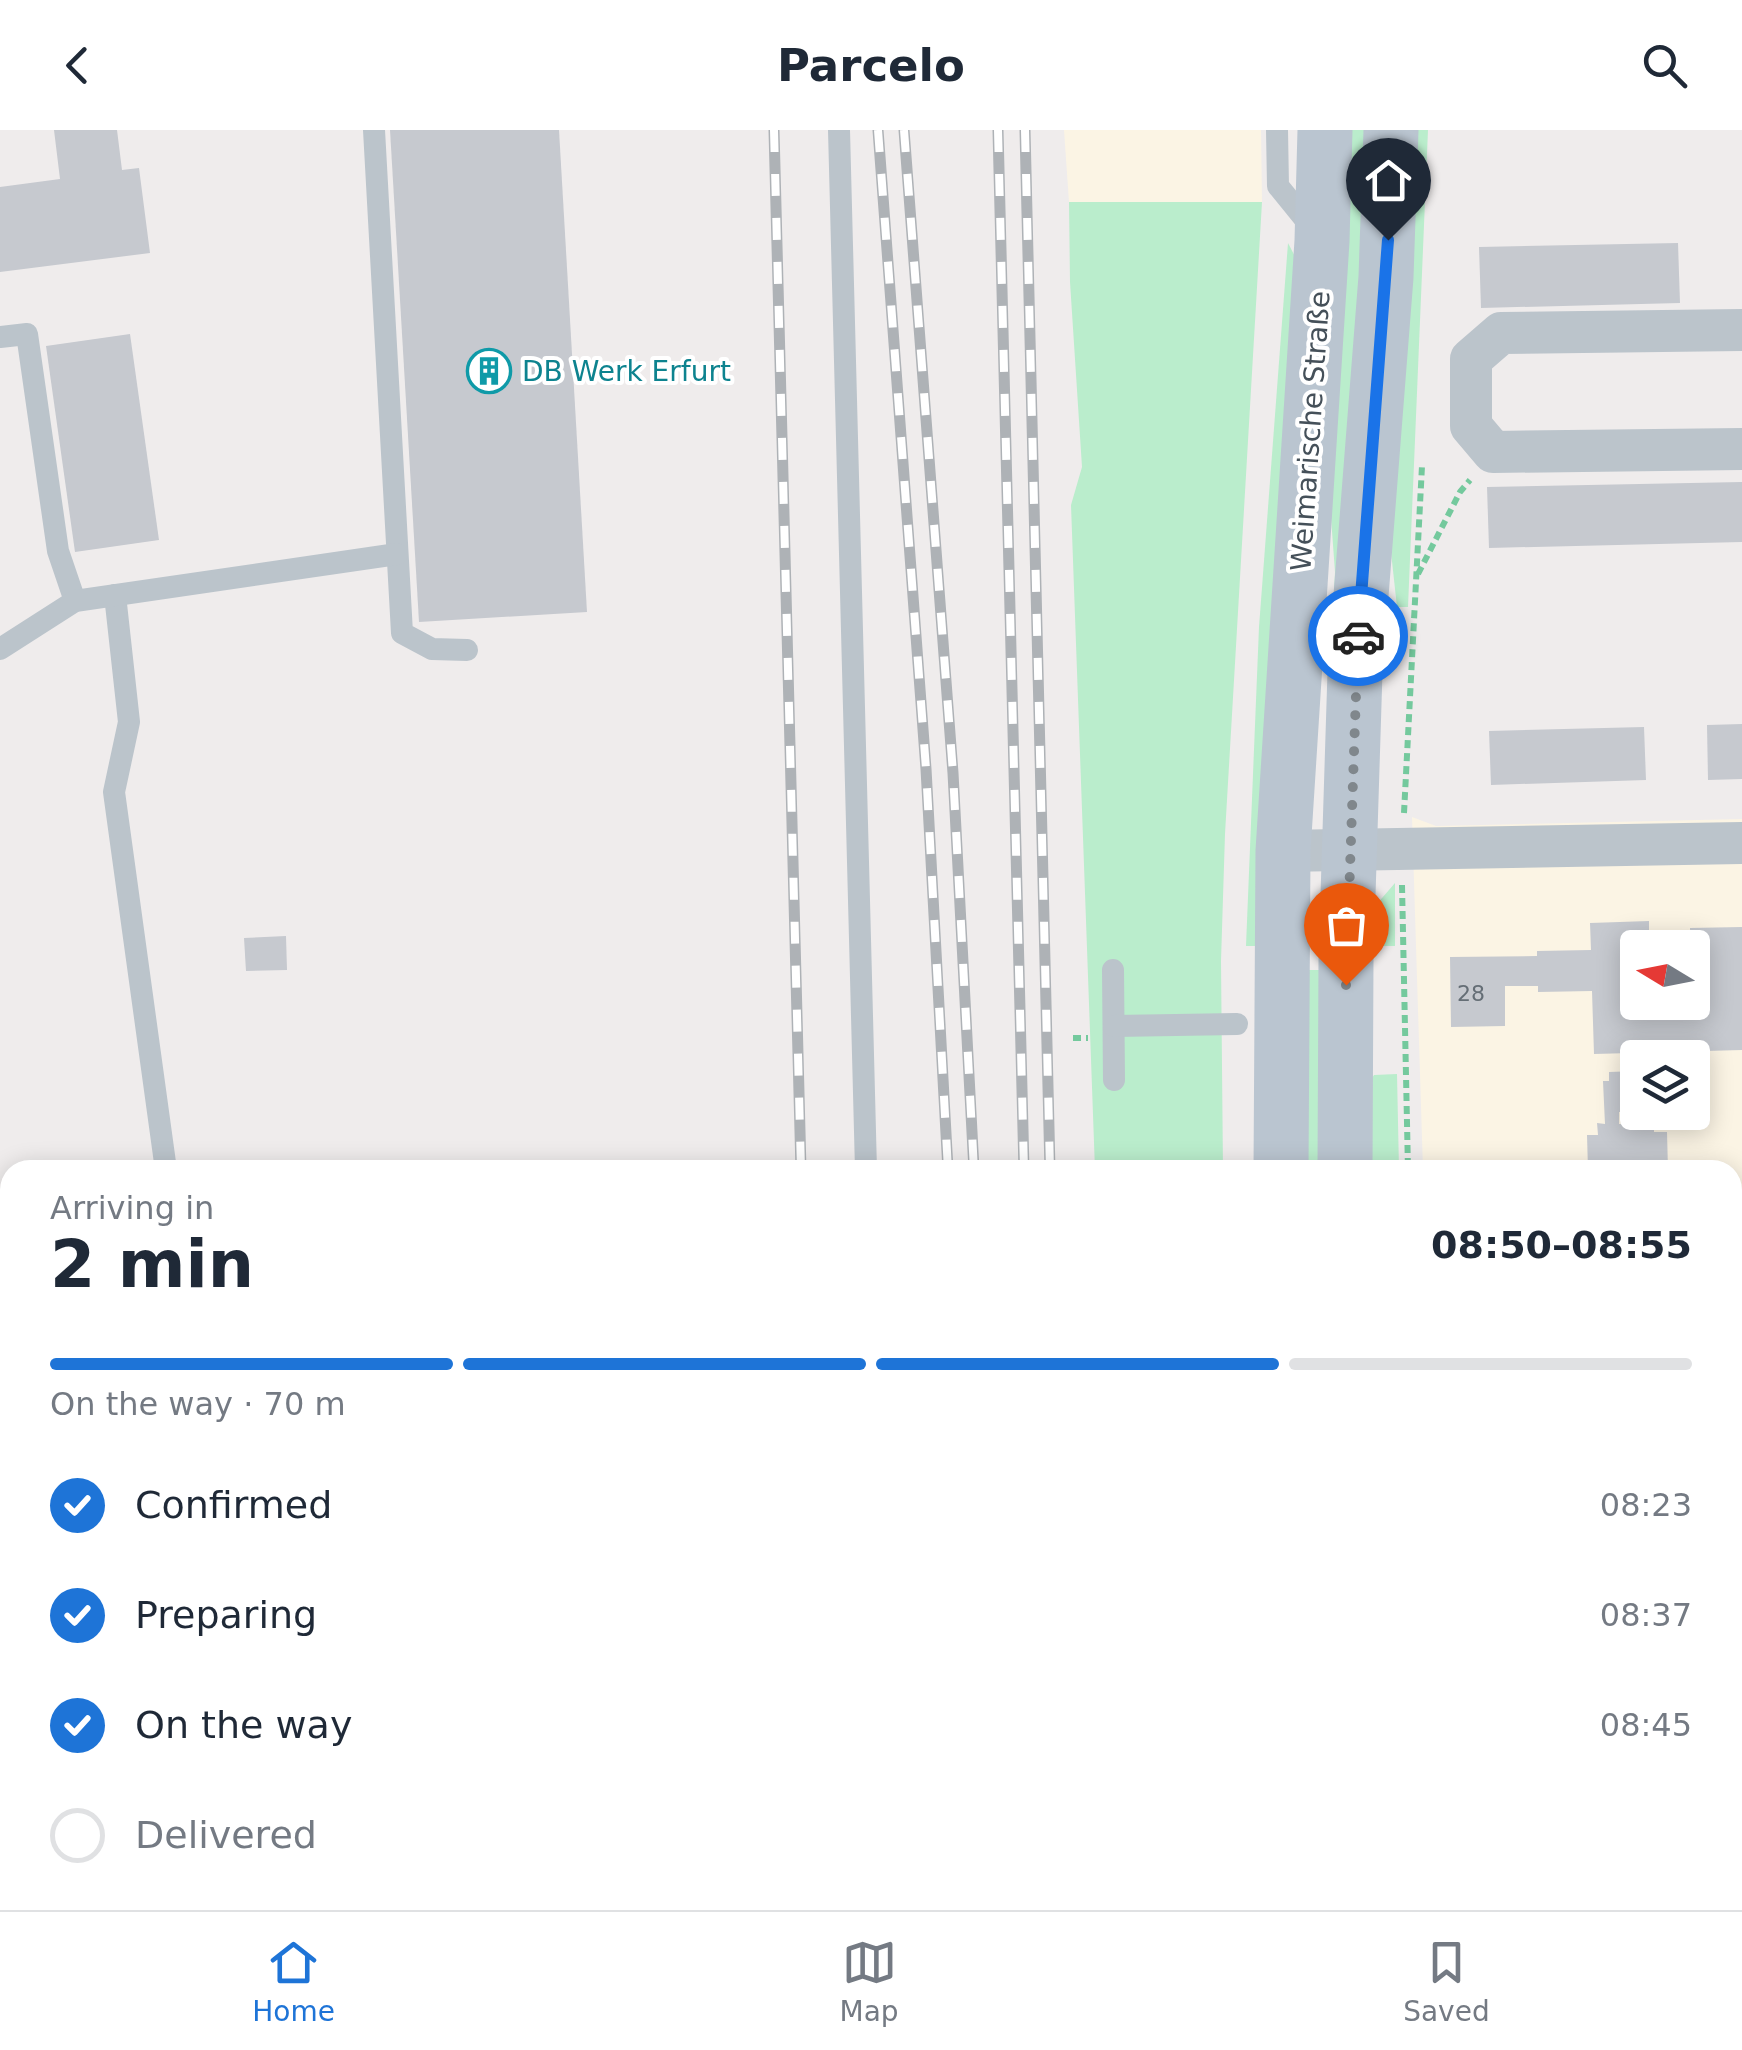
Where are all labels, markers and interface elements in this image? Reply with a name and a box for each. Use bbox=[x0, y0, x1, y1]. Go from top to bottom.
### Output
icon: back bbox=[50, 38, 105, 93]
icon: search bbox=[1637, 38, 1692, 93]
text: Parcelo bbox=[777, 39, 965, 92]
pin bbox=[1346, 138, 1431, 241]
icon: home bbox=[1361, 153, 1416, 208]
street label: Weimarische Straße bbox=[1284, 290, 1337, 572]
building icon: DB Werk Erfurt bbox=[466, 348, 512, 394]
place label: DB Werk Erfurt bbox=[522, 355, 731, 388]
courier bbox=[1308, 586, 1408, 686]
icon: car bbox=[1331, 609, 1386, 664]
pin bbox=[1304, 883, 1389, 986]
icon: bag bbox=[1319, 898, 1374, 953]
north arrow bbox=[1620, 930, 1710, 1020]
map controls bbox=[1620, 930, 1710, 1130]
house number: 28 bbox=[1457, 981, 1485, 1006]
button: layers bbox=[1620, 1040, 1710, 1130]
text: Arriving in bbox=[50, 1189, 214, 1227]
text: 08:50–08:55 bbox=[1431, 1223, 1692, 1267]
text: 2 min bbox=[50, 1227, 254, 1302]
text: On the way · 70 m bbox=[50, 1385, 346, 1423]
icon: check bbox=[50, 1478, 105, 1533]
text: Confirmed bbox=[135, 1483, 332, 1527]
text: 08:23 bbox=[1600, 1486, 1692, 1524]
icon: check bbox=[50, 1588, 105, 1643]
text: Preparing bbox=[135, 1593, 317, 1637]
text: 08:37 bbox=[1600, 1596, 1692, 1634]
icon: check bbox=[50, 1698, 105, 1753]
text: On the way bbox=[135, 1703, 352, 1747]
text: 08:45 bbox=[1600, 1706, 1692, 1744]
text: Delivered bbox=[135, 1813, 317, 1857]
tab: Home bbox=[252, 1935, 335, 2028]
tab: Map bbox=[840, 1935, 899, 2028]
tab: Saved bbox=[1403, 1935, 1490, 2028]

